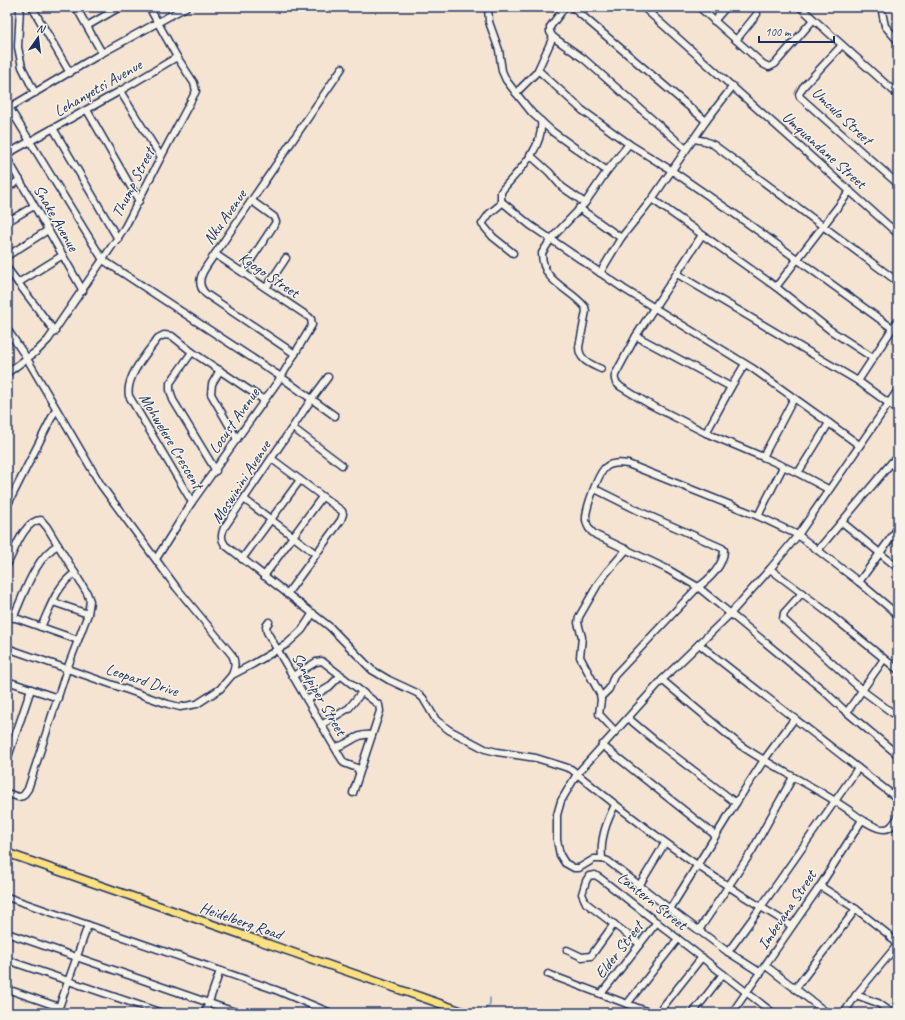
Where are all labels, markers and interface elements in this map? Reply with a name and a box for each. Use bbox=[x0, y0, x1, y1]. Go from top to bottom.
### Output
north arrow bbox=[18, 18, 58, 58]
scale bar bbox=[759, 18, 834, 44]
text: N bbox=[35, 21, 48, 36]
text: 100 m bbox=[765, 24, 792, 40]
street label: Lehanyetsi Avenue bbox=[50, 54, 147, 121]
street label: Umculo Street bbox=[807, 83, 878, 151]
street label: Umquandane Street bbox=[778, 107, 871, 194]
street label: Thump Street bbox=[107, 143, 160, 221]
street label: Snake Avenue bbox=[29, 181, 84, 256]
street label: Nku Avenue bbox=[199, 184, 252, 248]
street label: Kgogo Street bbox=[235, 248, 304, 303]
street label: Locust Avenue bbox=[204, 383, 265, 458]
street label: Mohwelere Crescent bbox=[135, 389, 209, 495]
street label: Moswinini Avenue bbox=[207, 435, 276, 527]
street label: Sandpiper Street bbox=[287, 649, 352, 741]
street label: Leopard Drive bbox=[103, 659, 182, 702]
street label: Imbevana Street bbox=[753, 865, 822, 953]
street label: Lantern Street bbox=[613, 868, 692, 935]
street label: Heidelberg Road bbox=[197, 898, 287, 945]
street label: Elder Street bbox=[590, 915, 649, 983]

